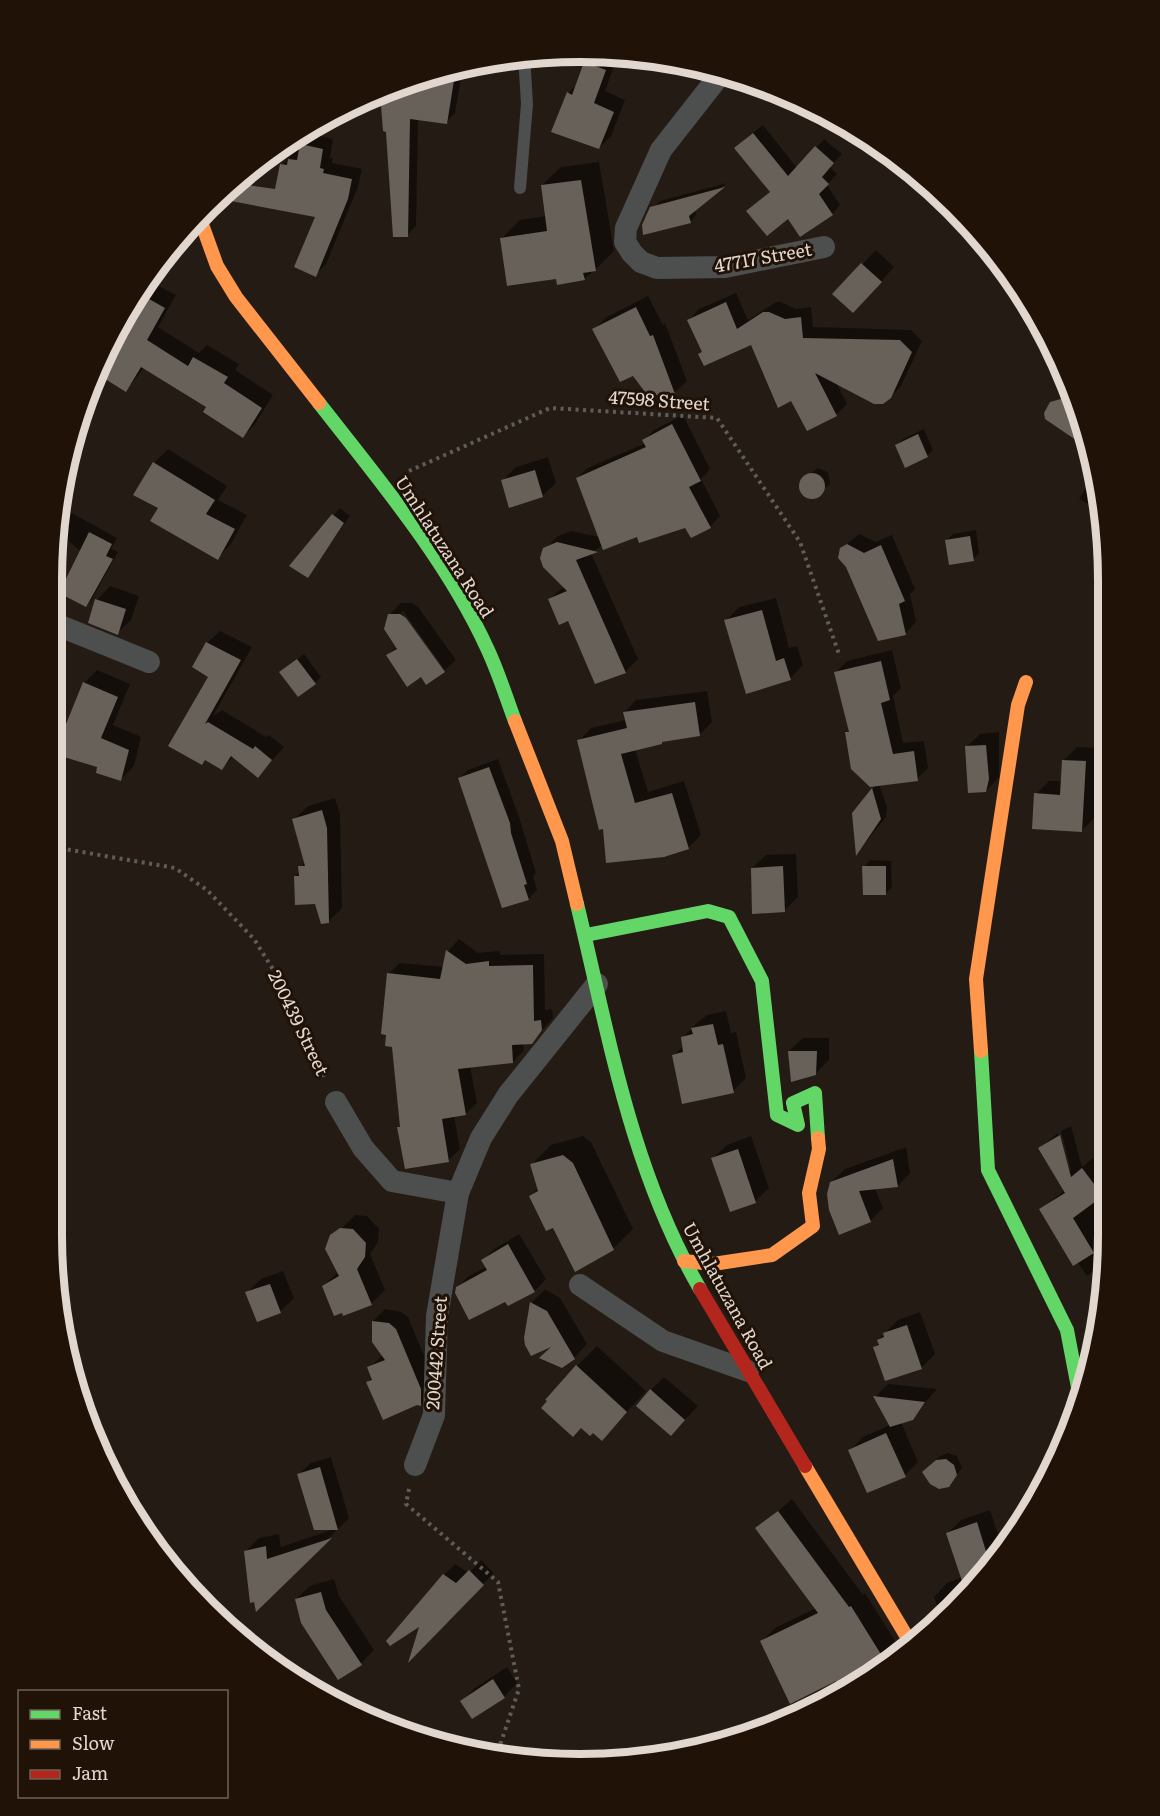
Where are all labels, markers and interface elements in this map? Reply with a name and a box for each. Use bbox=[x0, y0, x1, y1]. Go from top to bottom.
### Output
street label: 47717 Street bbox=[712, 235, 814, 278]
street label: 47598 Street bbox=[608, 382, 711, 417]
street label: Umhlatuzana Road bbox=[389, 470, 501, 622]
street label: 200439 Street bbox=[262, 965, 337, 1080]
street label: Umhlatuzana Road bbox=[677, 1217, 780, 1374]
street label: 200442 Street bbox=[418, 1294, 453, 1411]
legend bbox=[18, 1690, 228, 1798]
text: Fast bbox=[72, 1699, 108, 1726]
text: Slow bbox=[72, 1729, 115, 1756]
text: Jam bbox=[72, 1759, 108, 1786]

